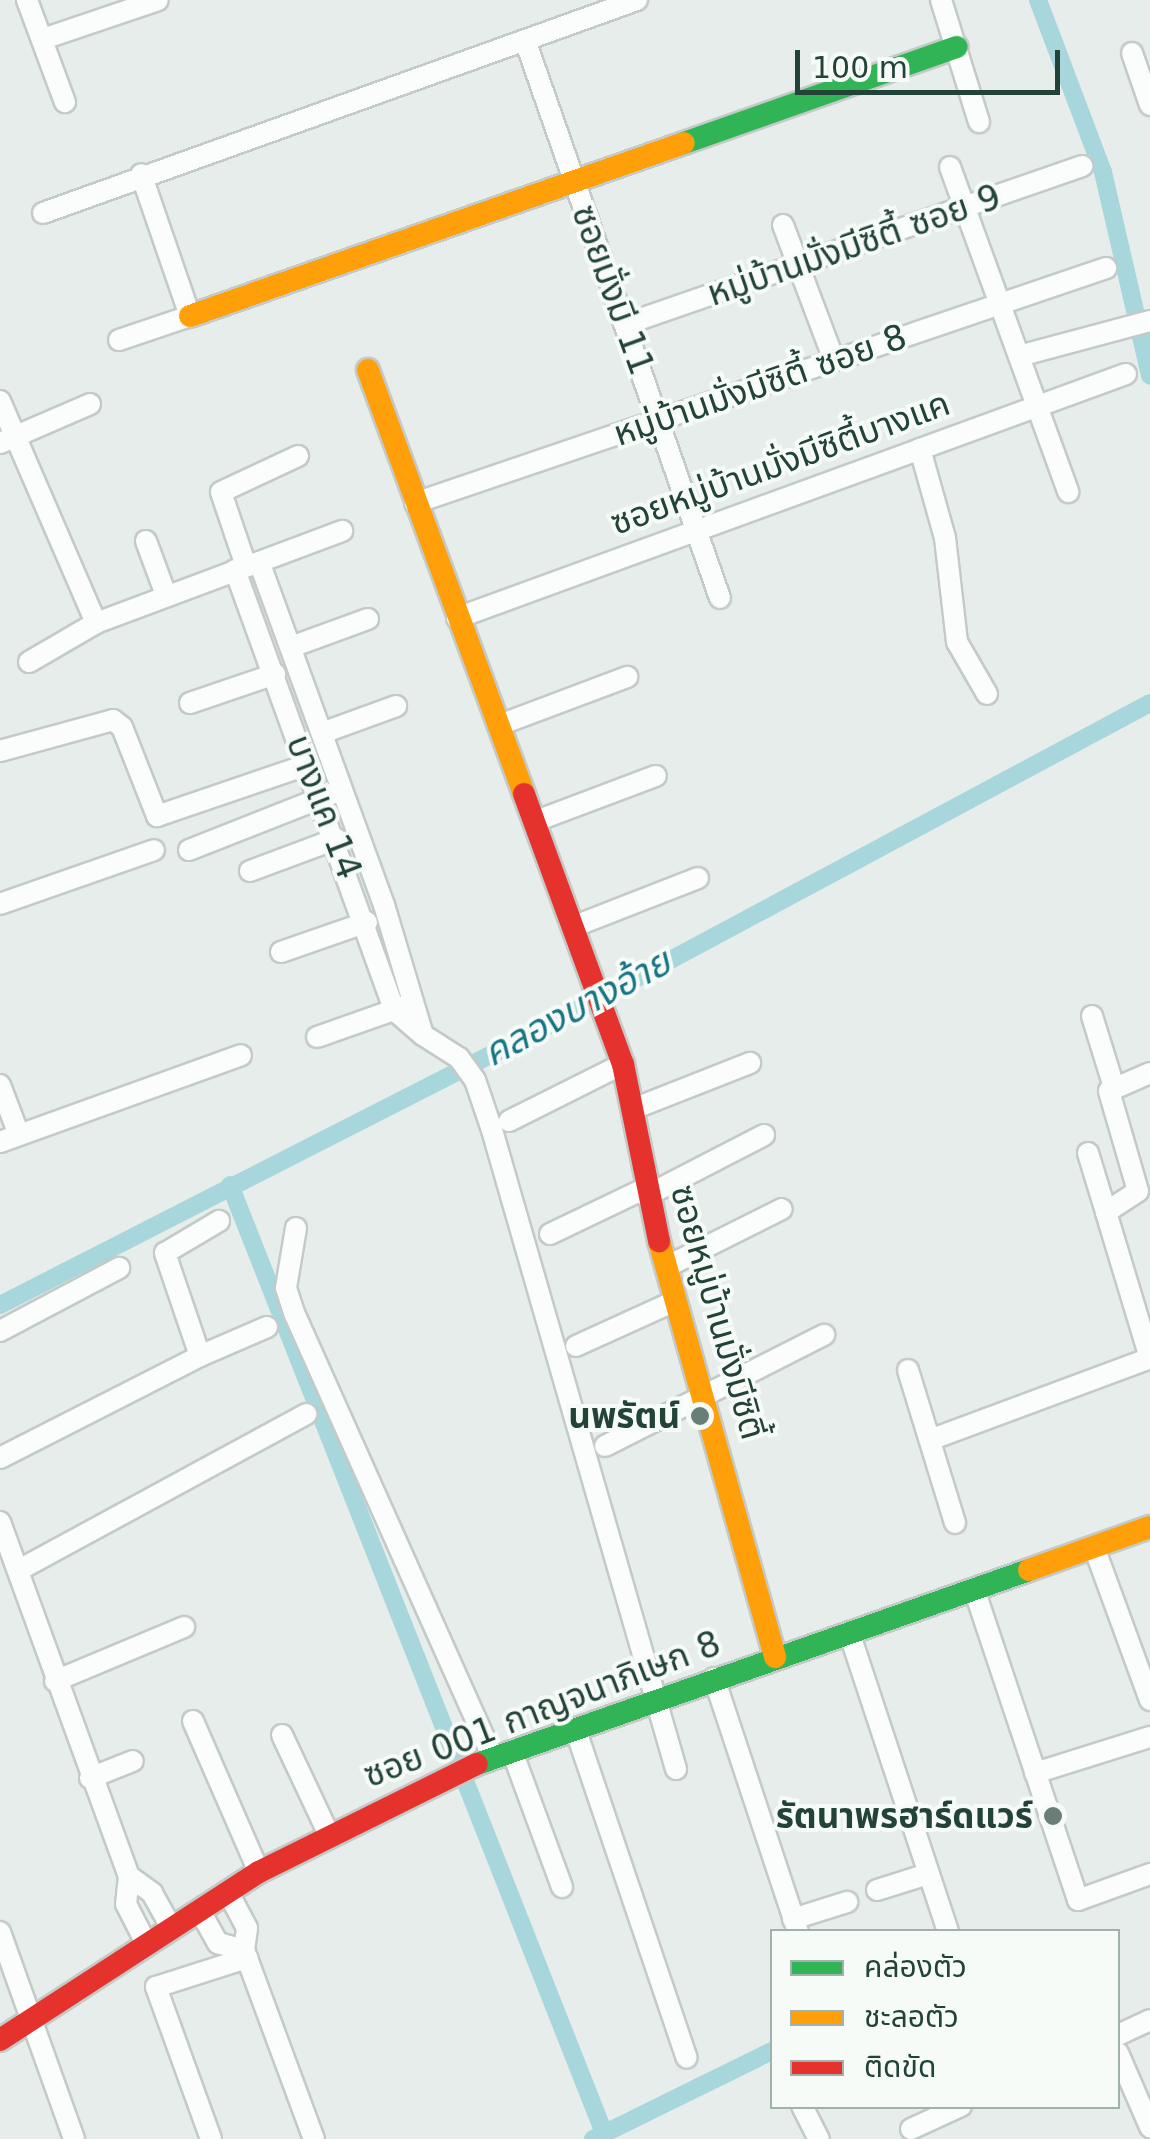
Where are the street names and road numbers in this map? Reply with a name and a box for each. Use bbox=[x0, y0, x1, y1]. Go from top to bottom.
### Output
street label: หมู่บ้านมั่งมีซิตี้ ซอย 9 bbox=[702, 175, 1006, 315]
street label: ซอยมั่งมี 11 bbox=[563, 199, 663, 381]
street label: หมู่บ้านมั่งมีซิตี้ ซอย 8 bbox=[608, 315, 912, 455]
street label: ซอยหมู่บ้านมั่งมีซิตี้บางแค bbox=[605, 382, 955, 544]
street label: บางแค 14 bbox=[277, 729, 371, 885]
street label: ซอยหมู่บ้านมั่งมีซิตี้ bbox=[662, 1180, 774, 1444]
street label: ซอย 001 กาญจนาภิเษก 8 bbox=[358, 1622, 726, 1796]

